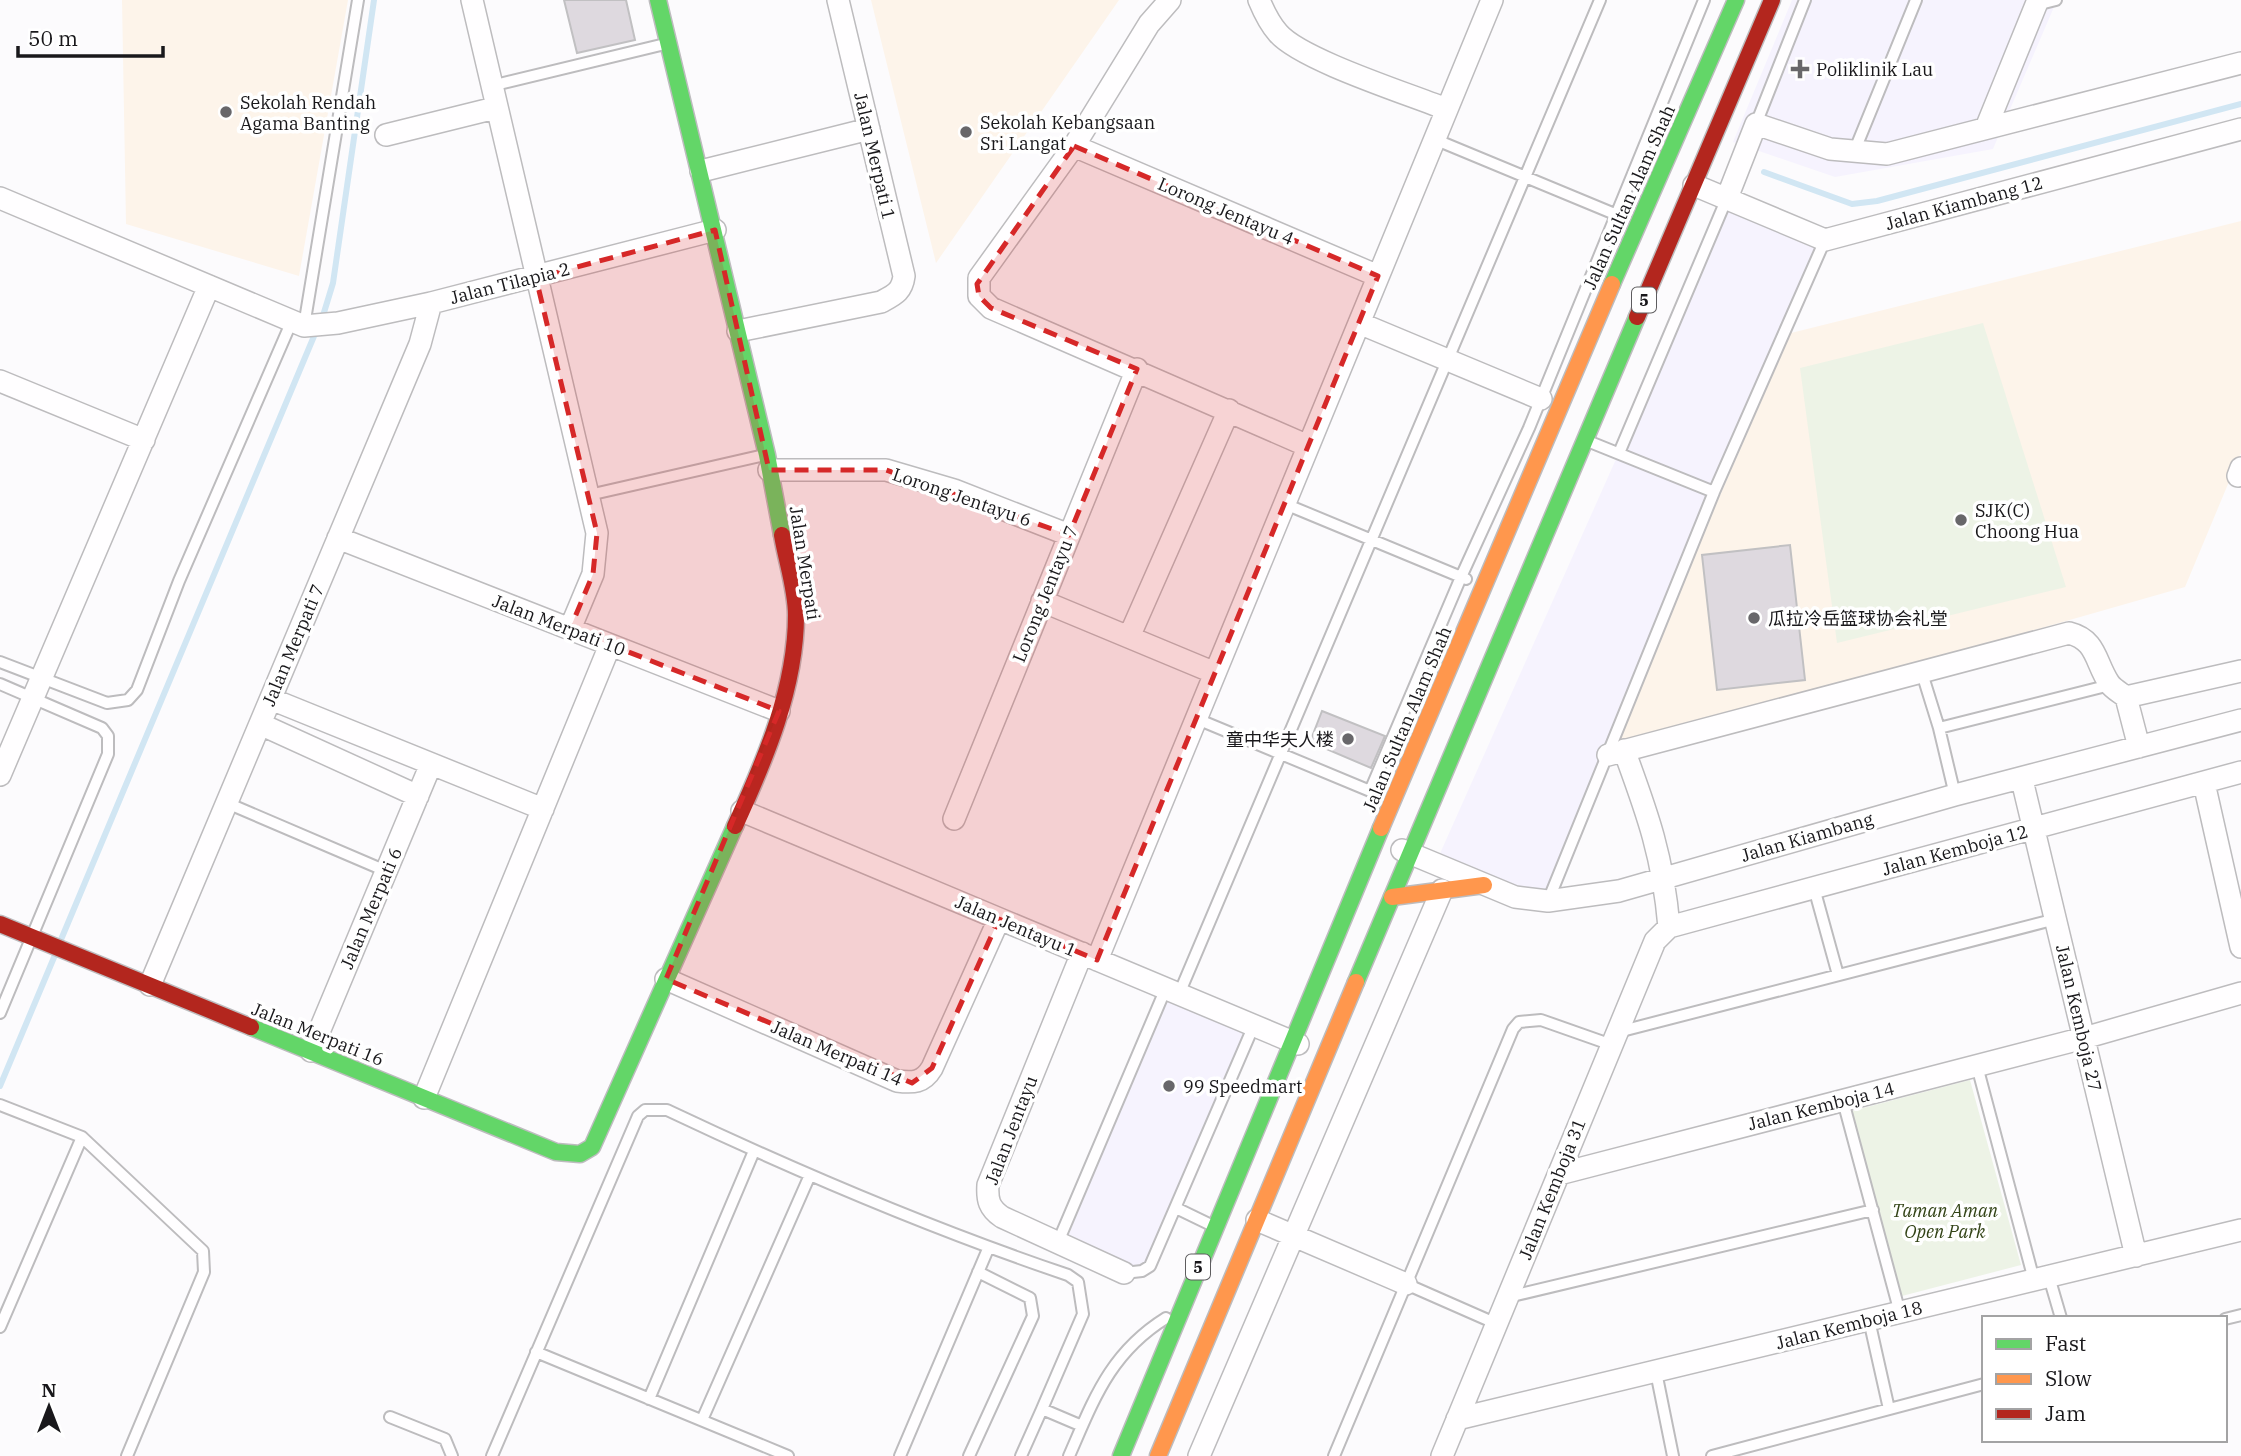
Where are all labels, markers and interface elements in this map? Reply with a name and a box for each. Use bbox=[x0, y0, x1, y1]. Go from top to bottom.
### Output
scale bar bbox=[18, 14, 163, 58]
text: 50 m bbox=[28, 24, 78, 52]
place label: Poliklinik Lau bbox=[1816, 58, 1933, 81]
marker: Poliklinik Lau bbox=[1790, 59, 1810, 79]
street label: Jalan Merpati 1 bbox=[849, 90, 901, 222]
place label: Sekolah Rendah Agama Banting bbox=[240, 91, 376, 135]
street label: Jalan Sultan Alam Shah bbox=[1578, 101, 1680, 293]
marker: Sekolah Rendah Agama Banting bbox=[218, 104, 234, 120]
place label: Sekolah Kebangsaan Sri Langat bbox=[980, 111, 1155, 155]
marker: Sekolah Kebangsaan Sri Langat bbox=[958, 124, 974, 140]
street label: Jalan Kiambang 12 bbox=[1883, 171, 2045, 235]
street label: Lorong Jentayu 4 bbox=[1155, 172, 1297, 250]
street label: Jalan Tilapia 2 bbox=[448, 257, 572, 309]
road number: 5 bbox=[1632, 288, 1656, 312]
street label: Lorong Jentayu 6 bbox=[890, 462, 1034, 532]
place label: SJK(C) Choong Hua bbox=[1975, 499, 2079, 543]
street label: Jalan Merpati bbox=[785, 504, 825, 622]
marker: SJK(C) Choong Hua bbox=[1953, 512, 1969, 528]
street label: Lorong Jentayu 7 bbox=[1007, 522, 1083, 666]
street label: Jalan Merpati 7 bbox=[257, 581, 329, 709]
street label: Jalan Merpati 10 bbox=[489, 589, 629, 661]
place label: 瓜拉冷岳篮球协会礼堂 bbox=[1768, 607, 1948, 630]
marker: 瓜拉冷岳篮球协会礼堂 bbox=[1746, 610, 1762, 626]
street label: Jalan Sultan Alam Shah bbox=[1357, 623, 1457, 815]
place label: 童中华夫人楼 bbox=[1226, 728, 1334, 751]
marker: 童中华夫人楼 bbox=[1340, 731, 1356, 747]
street label: Jalan Kiambang bbox=[1738, 807, 1876, 867]
street label: Jalan Kemboja 12 bbox=[1880, 819, 2030, 881]
street label: Jalan Merpati 6 bbox=[335, 844, 407, 972]
street label: Jalan Jentayu 1 bbox=[952, 890, 1080, 962]
street label: Jalan Kemboja 27 bbox=[2051, 942, 2107, 1094]
street label: Jalan Merpati 16 bbox=[248, 997, 388, 1071]
street label: Jalan Merpati 14 bbox=[768, 1015, 906, 1091]
street label: Jalan Jentayu bbox=[980, 1072, 1042, 1188]
place label: 99 Speedmart bbox=[1183, 1075, 1302, 1098]
street label: Jalan Kemboja 14 bbox=[1745, 1077, 1897, 1135]
marker: 99 Speedmart bbox=[1161, 1078, 1177, 1094]
street label: Jalan Kemboja 31 bbox=[1513, 1115, 1591, 1263]
park label: Taman Aman Open Park bbox=[1892, 1199, 1999, 1243]
road number: 5 bbox=[1186, 1254, 1210, 1280]
street label: Jalan Kemboja 18 bbox=[1773, 1296, 1925, 1354]
legend bbox=[1982, 1316, 2227, 1442]
text: Fast bbox=[2045, 1329, 2086, 1357]
text: Slow bbox=[2045, 1364, 2092, 1392]
north arrow bbox=[14, 1372, 84, 1442]
text: N bbox=[41, 1378, 57, 1402]
text: Jam bbox=[2045, 1399, 2086, 1427]

